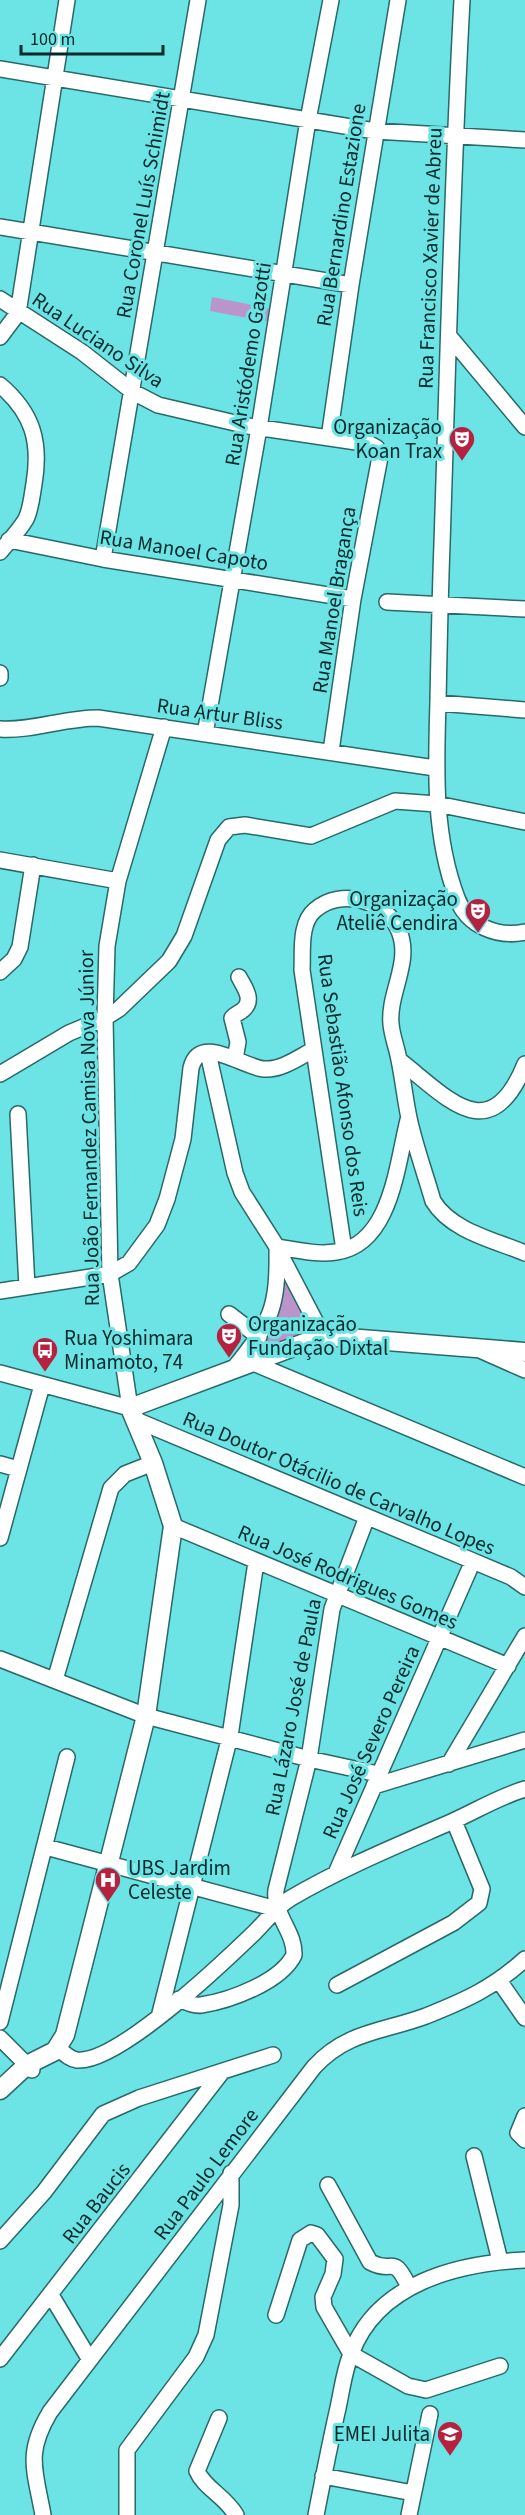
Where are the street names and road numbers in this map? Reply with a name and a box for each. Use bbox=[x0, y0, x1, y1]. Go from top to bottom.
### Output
street label: Rua Coronel Luís Schimidt bbox=[108, 89, 178, 321]
street label: Rua Bernardino Estazione bbox=[309, 101, 373, 329]
street label: Rua Francisco Xavier de Abreu bbox=[410, 127, 450, 389]
street label: Rua Aristódemo Gazotti bbox=[217, 260, 279, 468]
street label: Rua Luciano Silva bbox=[26, 285, 170, 395]
street label: Rua Manoel Bragança bbox=[304, 504, 364, 696]
street label: Rua Manoel Capoto bbox=[98, 522, 270, 578]
street label: Rua Artur Bliss bbox=[155, 690, 285, 738]
street label: Rua João Fernandez Camisa Nova Júnior bbox=[71, 949, 107, 1307]
street label: Rua Sebastião Afonso dos Reis bbox=[310, 952, 376, 1218]
street label: Rua Doutor Otácilio de Carvalho Lopes bbox=[178, 1403, 500, 1563]
street label: Rua José Rodrigues Gomes bbox=[233, 1517, 463, 1637]
street label: Rua Lázaro José de Paula bbox=[257, 1596, 329, 1818]
street label: Rua José Severo Pereira bbox=[315, 1640, 427, 1844]
street label: Rua Paulo Lemore bbox=[146, 2102, 266, 2246]
street label: Rua Baucis bbox=[55, 2156, 138, 2250]

